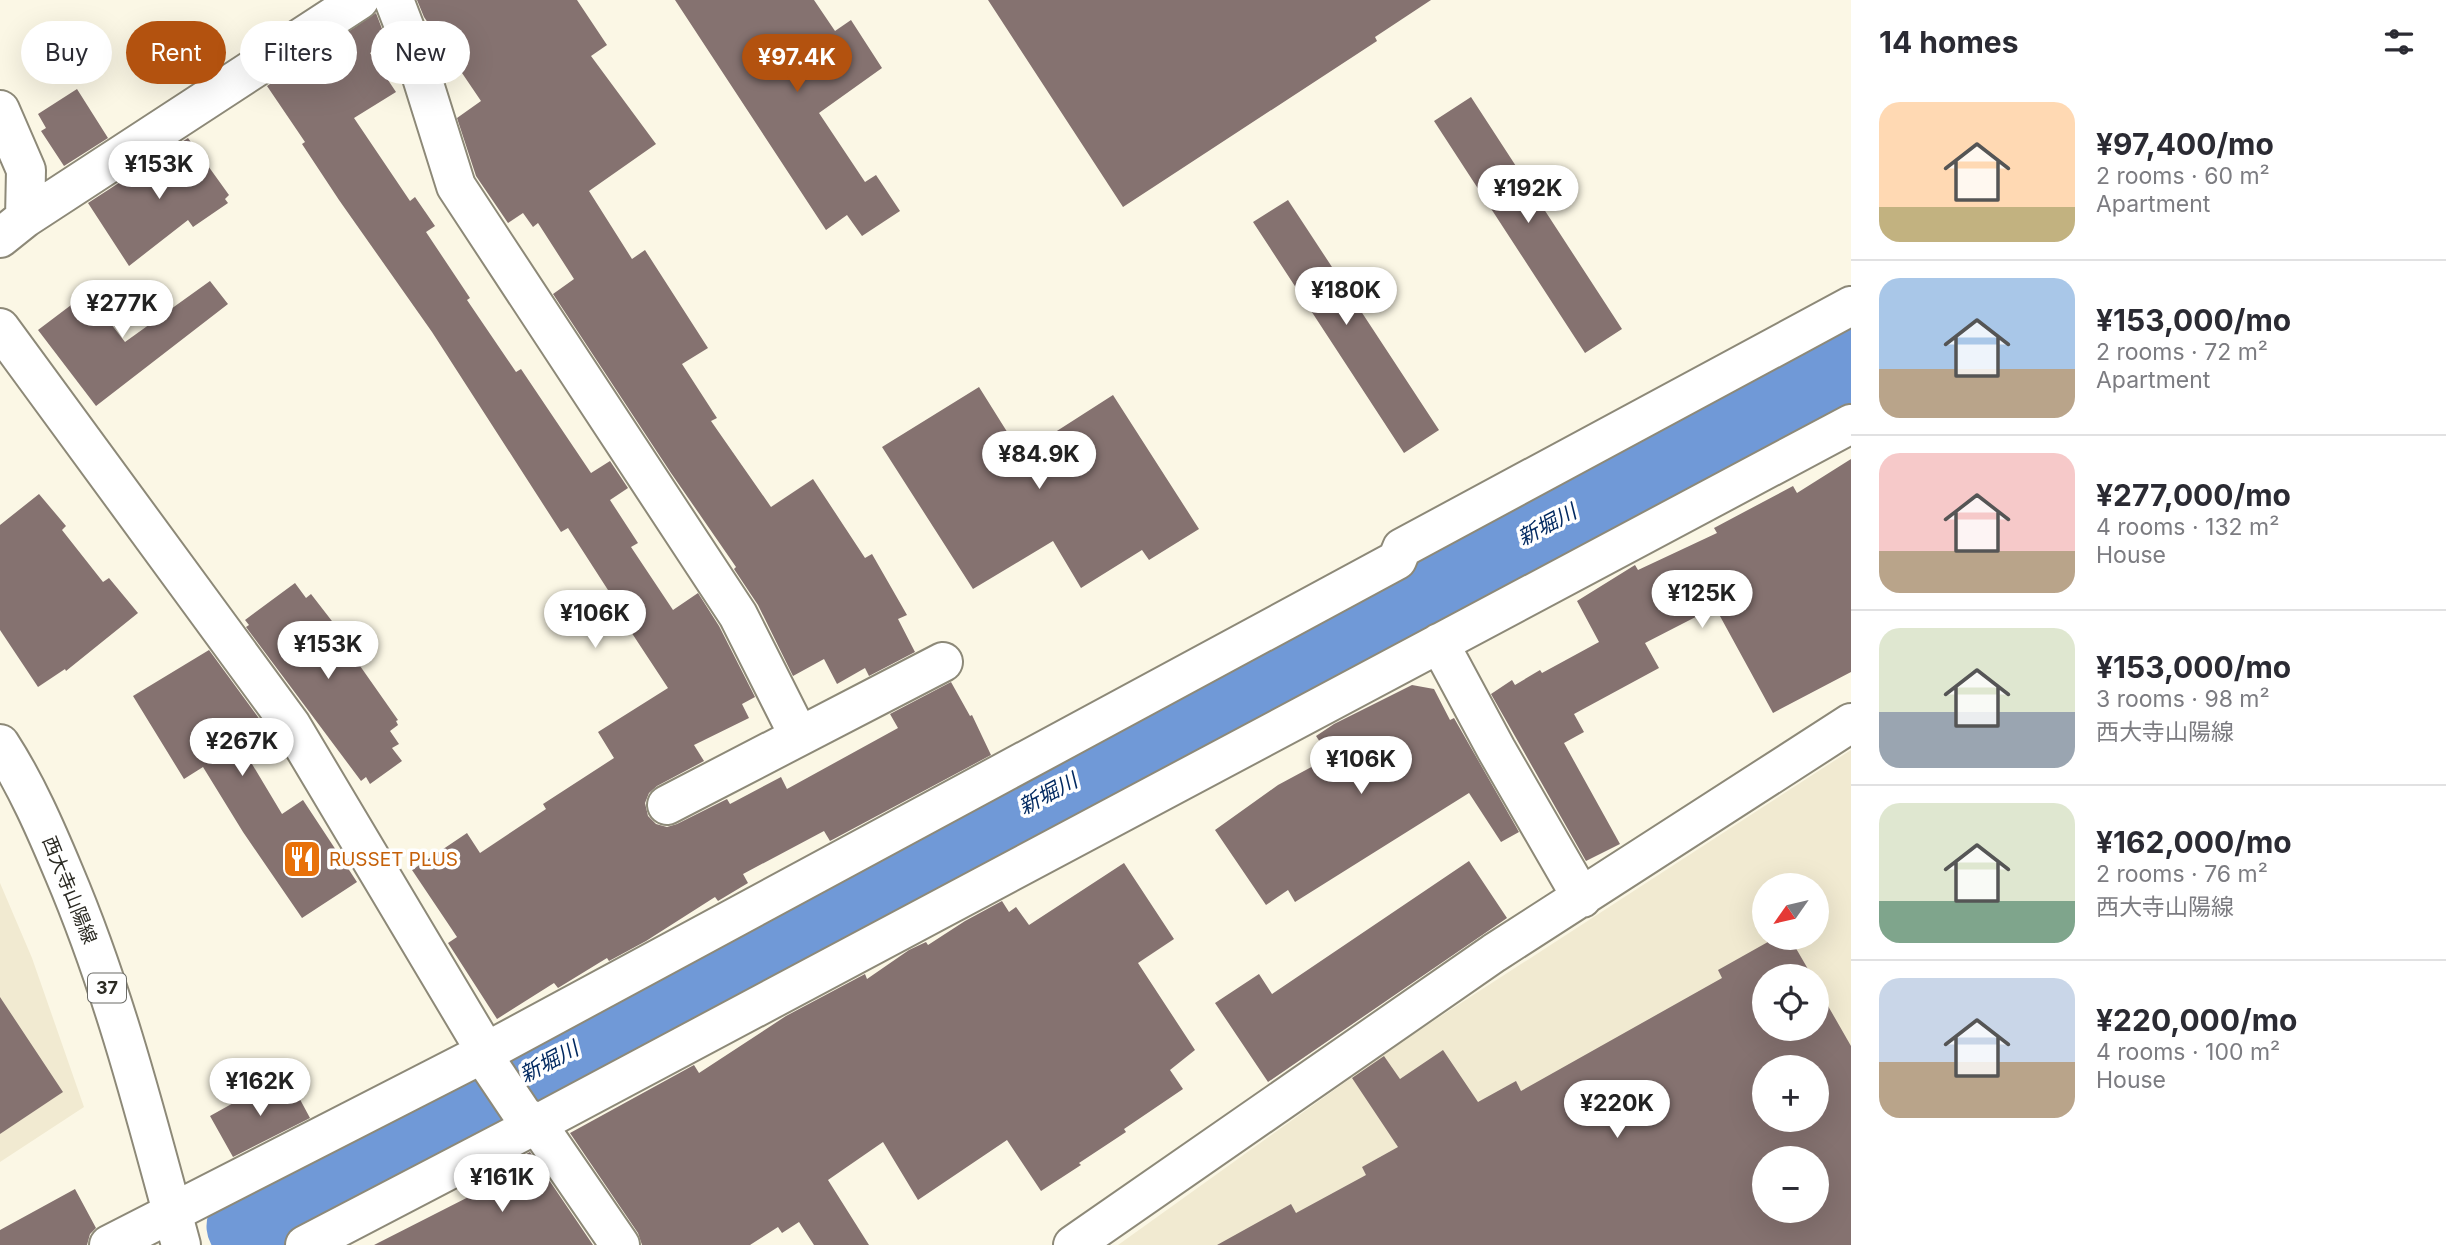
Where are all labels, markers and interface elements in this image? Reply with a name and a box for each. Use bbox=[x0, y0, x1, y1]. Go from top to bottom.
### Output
chip: Buy bbox=[21, 21, 112, 84]
chip: Rent bbox=[126, 21, 226, 84]
chip: Filters bbox=[240, 21, 357, 84]
chip: New bbox=[371, 21, 470, 84]
icon: filters bbox=[2380, 23, 2418, 61]
text: 14 homes bbox=[1879, 24, 2018, 60]
pin: ¥97.4K bbox=[740, 34, 854, 94]
text: ¥97.4K bbox=[758, 43, 836, 71]
text: ¥97,400/mo bbox=[2096, 126, 2274, 162]
icon: home bbox=[1935, 130, 2019, 214]
pin: ¥153K bbox=[110, 142, 208, 201]
text: ¥153K bbox=[124, 150, 194, 178]
text: 2 rooms · 60 m² bbox=[2096, 162, 2270, 190]
pin: ¥192K bbox=[1479, 166, 1577, 225]
text: ¥192K bbox=[1494, 174, 1563, 202]
text: Apartment bbox=[2096, 190, 2210, 218]
pin: ¥180K bbox=[1297, 268, 1395, 327]
text: ¥180K bbox=[1311, 276, 1381, 304]
pin: ¥277K bbox=[73, 280, 171, 340]
text: ¥277K bbox=[86, 289, 158, 317]
text: ¥153,000/mo bbox=[2096, 302, 2291, 338]
icon: home bbox=[1935, 306, 2019, 390]
text: 2 rooms · 72 m² bbox=[2096, 338, 2268, 366]
text: Apartment bbox=[2096, 366, 2210, 394]
pin: ¥84.9K bbox=[982, 432, 1096, 491]
text: ¥84.9K bbox=[998, 440, 1080, 468]
text: ¥277,000/mo bbox=[2096, 477, 2291, 513]
icon: home bbox=[1935, 481, 2019, 565]
water label: 新堀川 bbox=[1513, 498, 1582, 550]
text: 4 rooms · 132 m² bbox=[2096, 513, 2279, 541]
text: House bbox=[2096, 541, 2166, 569]
pin: ¥125K bbox=[1653, 570, 1751, 630]
text: ¥125K bbox=[1668, 579, 1736, 607]
pin: ¥106K bbox=[546, 590, 644, 650]
text: ¥106K bbox=[560, 599, 630, 627]
pin: ¥153K bbox=[279, 622, 377, 681]
text: ¥153K bbox=[293, 630, 363, 658]
text: ¥153,000/mo bbox=[2096, 649, 2291, 685]
icon: home bbox=[1935, 656, 2019, 740]
text: 3 rooms · 98 m² bbox=[2096, 685, 2270, 713]
pin: ¥267K bbox=[193, 718, 291, 778]
text: 西大寺山陽線 bbox=[2096, 718, 2234, 746]
text: ¥267K bbox=[206, 727, 278, 755]
pin: ¥106K bbox=[1312, 736, 1410, 796]
text: ¥106K bbox=[1326, 745, 1396, 773]
water label: 新堀川 bbox=[1014, 767, 1083, 819]
text: ¥162,000/mo bbox=[2096, 824, 2292, 860]
icon: home bbox=[1935, 831, 2019, 915]
street label: 西大寺山陽線 bbox=[38, 833, 102, 947]
restaurant icon: RUSSET PLUS bbox=[281, 838, 323, 880]
place label: RUSSET PLUS bbox=[329, 848, 458, 871]
text: 2 rooms · 76 m² bbox=[2096, 860, 2268, 888]
north arrow bbox=[1752, 873, 1829, 950]
map controls bbox=[1752, 873, 1829, 1223]
text: 西大寺山陽線 bbox=[2096, 893, 2234, 921]
button: locate bbox=[1752, 964, 1829, 1041]
road number: 37 bbox=[88, 973, 126, 1002]
text: ¥220,000/mo bbox=[2096, 1002, 2298, 1038]
icon: home bbox=[1935, 1006, 2019, 1090]
water label: 新堀川 bbox=[515, 1035, 584, 1087]
text: 4 rooms · 100 m² bbox=[2096, 1038, 2280, 1066]
button: + bbox=[1752, 1055, 1829, 1132]
pin: ¥162K bbox=[211, 1058, 309, 1118]
text: House bbox=[2096, 1066, 2166, 1094]
text: ¥162K bbox=[226, 1067, 295, 1095]
pin: ¥220K bbox=[1568, 1080, 1666, 1140]
text: ¥220K bbox=[1580, 1089, 1654, 1117]
button: − bbox=[1752, 1146, 1829, 1223]
pin: ¥161K bbox=[453, 1154, 551, 1214]
text: ¥161K bbox=[470, 1163, 534, 1191]

